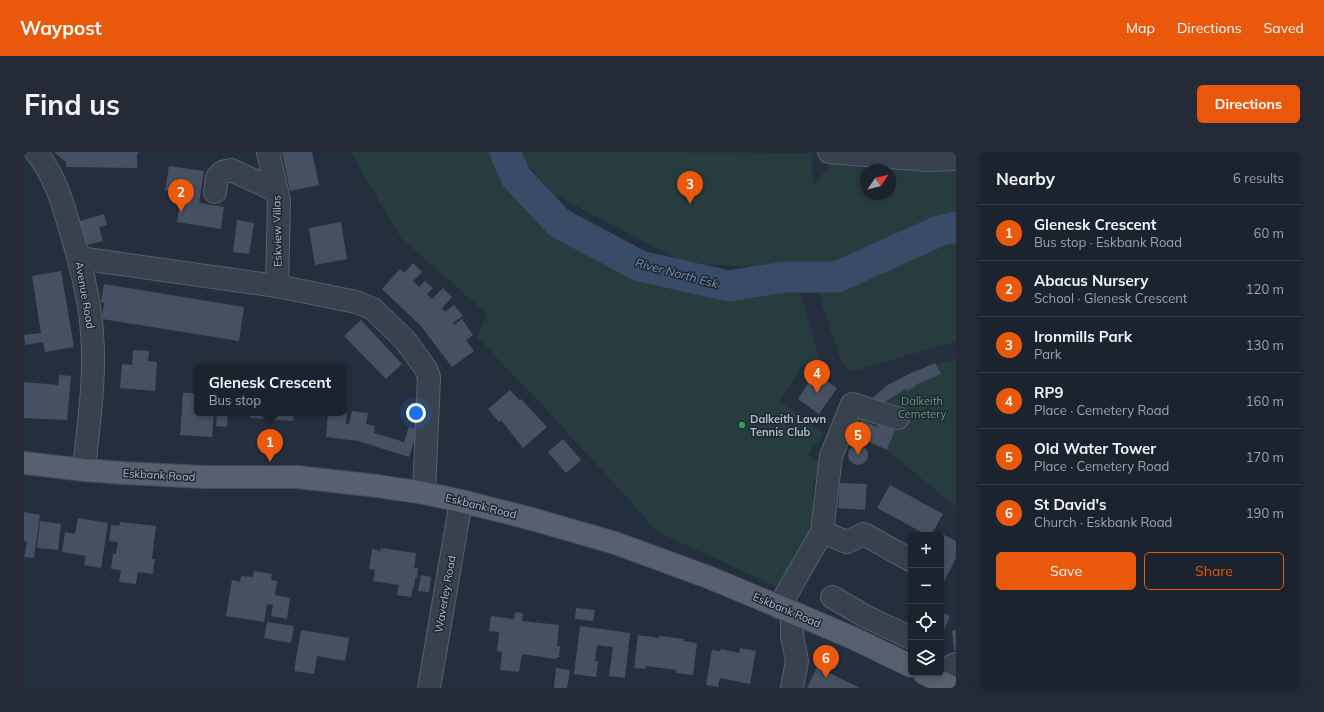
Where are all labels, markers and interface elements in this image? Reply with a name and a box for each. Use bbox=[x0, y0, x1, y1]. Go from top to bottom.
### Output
text: Waypost bbox=[20, 16, 102, 40]
text: Map bbox=[1126, 19, 1155, 37]
text: Directions bbox=[1177, 19, 1242, 37]
text: Saved bbox=[1264, 19, 1304, 37]
button: Directions bbox=[1197, 85, 1300, 123]
text: Find us bbox=[24, 87, 120, 122]
north arrow bbox=[860, 164, 896, 200]
text: Nearby bbox=[996, 168, 1055, 189]
text: 6 results bbox=[1233, 170, 1284, 186]
pin: 3 bbox=[677, 171, 703, 204]
pin: 2 bbox=[168, 179, 194, 212]
street label: Eskview Villas bbox=[269, 195, 285, 267]
text: Glenesk Crescent bbox=[1034, 215, 1157, 234]
text: 1 bbox=[1005, 225, 1013, 241]
text: 60 m bbox=[1254, 225, 1284, 241]
text: Bus stop · Eskbank Road bbox=[1034, 234, 1182, 250]
water label: River North Esk bbox=[634, 255, 721, 292]
street label: Avenue Road bbox=[72, 260, 98, 330]
text: Abacus Nursery bbox=[1034, 271, 1148, 290]
text: 2 bbox=[1005, 281, 1013, 297]
text: 120 m bbox=[1246, 281, 1284, 297]
text: School · Glenesk Crescent bbox=[1034, 290, 1187, 306]
text: Ironmills Park bbox=[1034, 327, 1132, 346]
text: 3 bbox=[1005, 337, 1013, 353]
text: 130 m bbox=[1246, 337, 1284, 353]
text: Park bbox=[1034, 346, 1061, 362]
pin: 4 bbox=[804, 360, 830, 393]
popup bbox=[194, 364, 346, 416]
text: Glenesk Crescent bbox=[209, 373, 331, 392]
text: RP9 bbox=[1034, 383, 1064, 402]
text: Bus stop bbox=[209, 392, 261, 408]
text: 4 bbox=[1005, 393, 1013, 409]
text: 160 m bbox=[1246, 393, 1284, 409]
park label: Dalkeith Cemetery bbox=[898, 394, 947, 421]
text: Place · Cemetery Road bbox=[1034, 402, 1169, 418]
your location bbox=[406, 403, 426, 423]
place label: Dalkeith Lawn Tennis Club bbox=[750, 412, 826, 439]
marker: Dalkeith Lawn Tennis Club bbox=[737, 420, 747, 430]
pin: 5 bbox=[845, 422, 871, 455]
pin: 1 bbox=[257, 429, 283, 462]
text: Old Water Tower bbox=[1034, 439, 1156, 458]
text: 5 bbox=[1005, 449, 1013, 465]
text: 170 m bbox=[1246, 449, 1284, 465]
text: Place · Cemetery Road bbox=[1034, 458, 1169, 474]
street label: Eskbank Road bbox=[122, 466, 196, 484]
street label: Eskbank Road bbox=[444, 490, 518, 522]
text: St David's bbox=[1034, 495, 1107, 514]
text: 6 bbox=[1005, 505, 1013, 521]
text: 190 m bbox=[1246, 505, 1284, 521]
text: Church · Eskbank Road bbox=[1034, 514, 1172, 530]
map controls bbox=[908, 532, 944, 676]
button: + bbox=[908, 532, 944, 568]
button: Save bbox=[996, 552, 1136, 590]
button: Share bbox=[1144, 552, 1284, 590]
street label: Waverley Road bbox=[431, 554, 459, 634]
button: − bbox=[908, 568, 944, 604]
street label: Eskbank Road bbox=[751, 589, 823, 631]
button: locate bbox=[908, 604, 944, 640]
button: layers bbox=[908, 640, 944, 676]
pin: 6 bbox=[813, 645, 839, 678]

